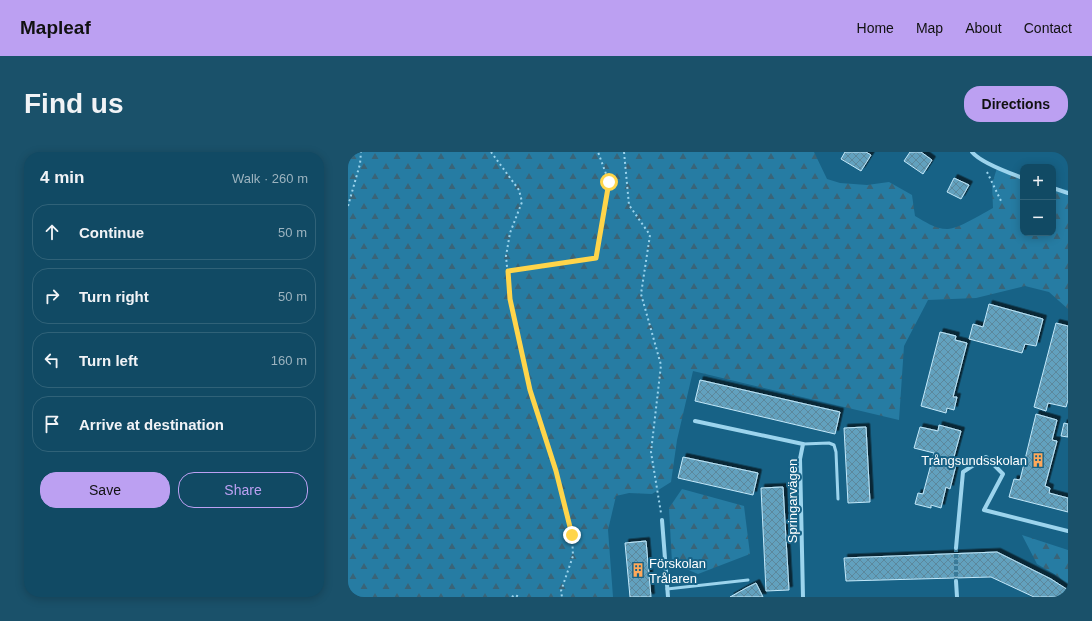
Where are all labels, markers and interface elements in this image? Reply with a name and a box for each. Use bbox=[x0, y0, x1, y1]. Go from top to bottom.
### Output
text: Mapleaf bbox=[20, 17, 91, 38]
text: Home bbox=[857, 20, 894, 36]
text: Map bbox=[916, 20, 943, 36]
text: About bbox=[965, 20, 1002, 36]
text: Contact bbox=[1024, 20, 1072, 36]
button: Directions bbox=[964, 86, 1068, 122]
text: Find us bbox=[24, 88, 124, 119]
map controls bbox=[1020, 164, 1056, 236]
button: + bbox=[1020, 164, 1056, 200]
text: 4 min bbox=[40, 168, 84, 187]
text: Walk · 260 m bbox=[232, 171, 308, 186]
route start bbox=[600, 173, 618, 191]
button: − bbox=[1020, 200, 1056, 236]
icon: ahead bbox=[41, 221, 63, 243]
text: Continue bbox=[79, 224, 144, 241]
text: 50 m bbox=[278, 225, 307, 240]
icon: right bbox=[41, 285, 63, 307]
text: Turn right bbox=[79, 288, 149, 305]
text: 50 m bbox=[278, 289, 307, 304]
icon: left bbox=[41, 349, 63, 371]
text: Turn left bbox=[79, 352, 138, 369]
text: 160 m bbox=[271, 353, 307, 368]
icon: arrive bbox=[41, 413, 63, 435]
text: Arrive at destination bbox=[79, 416, 224, 433]
building icon: Trångsundsskolan bbox=[1030, 452, 1046, 468]
place label: Trångsundsskolan bbox=[921, 453, 1027, 468]
street label: Springarvägen bbox=[785, 459, 800, 543]
button: Save bbox=[40, 472, 170, 508]
button: Share bbox=[178, 472, 308, 508]
route end bbox=[563, 526, 581, 544]
place label: Förskolan Trålaren bbox=[649, 556, 706, 586]
building icon: Förskolan Trålaren bbox=[630, 562, 646, 578]

